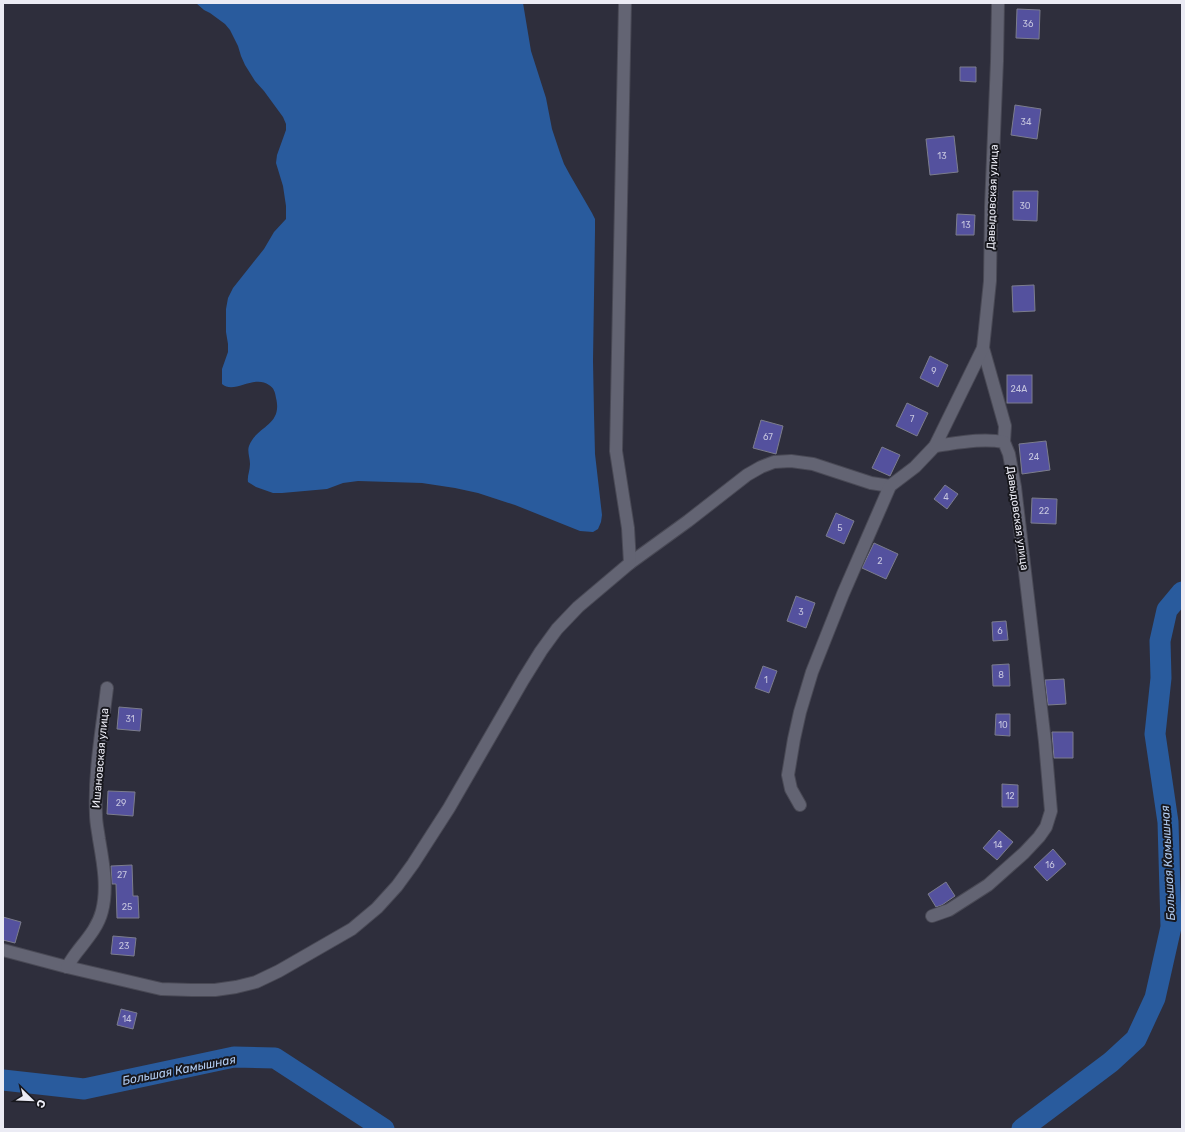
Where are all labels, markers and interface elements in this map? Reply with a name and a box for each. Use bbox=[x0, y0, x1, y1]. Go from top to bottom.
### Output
house number: 36 bbox=[1023, 19, 1034, 29]
house number: 34 bbox=[1021, 117, 1032, 127]
street label: Давыдовская улица bbox=[984, 144, 1001, 250]
house number: 13 bbox=[937, 151, 947, 161]
house number: 30 bbox=[1019, 201, 1031, 211]
house number: 13 bbox=[961, 220, 971, 230]
house number: 9 bbox=[931, 366, 937, 376]
house number: 24А bbox=[1011, 384, 1027, 394]
house number: 7 bbox=[910, 414, 915, 424]
house number: 67 bbox=[763, 432, 773, 442]
house number: 24 bbox=[1029, 452, 1040, 462]
street label: Давыдовская улица bbox=[1004, 465, 1031, 571]
house number: 4 bbox=[943, 492, 949, 502]
house number: 22 bbox=[1039, 506, 1049, 516]
house number: 5 bbox=[837, 523, 843, 533]
house number: 2 bbox=[877, 556, 883, 566]
house number: 3 bbox=[798, 607, 804, 617]
house number: 6 bbox=[997, 626, 1003, 636]
house number: 8 bbox=[998, 670, 1004, 680]
house number: 1 bbox=[764, 675, 768, 685]
street label: Ишановская улица bbox=[90, 707, 111, 809]
house number: 31 bbox=[125, 714, 135, 724]
house number: 10 bbox=[998, 720, 1008, 730]
house number: 12 bbox=[1005, 791, 1015, 801]
house number: 29 bbox=[116, 798, 126, 808]
water label: Большая Камышная bbox=[1158, 805, 1178, 921]
house number: 14 bbox=[993, 840, 1003, 850]
house number: 16 bbox=[1045, 860, 1055, 870]
house number: 27 bbox=[117, 870, 127, 880]
house number: 25 bbox=[122, 902, 132, 912]
house number: 23 bbox=[119, 941, 129, 951]
house number: 14 bbox=[122, 1014, 132, 1024]
water label: Большая Камышная bbox=[121, 1052, 237, 1088]
north arrow bbox=[12, 1080, 52, 1120]
text: С bbox=[33, 1098, 48, 1110]

